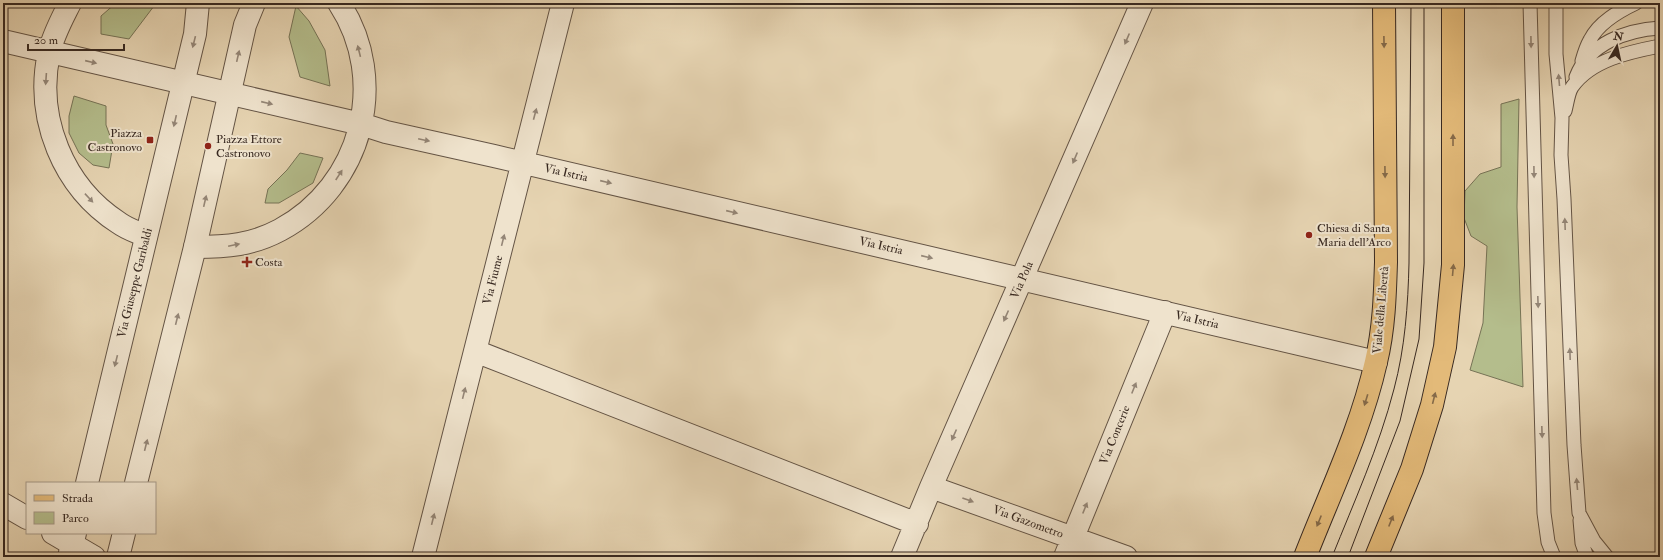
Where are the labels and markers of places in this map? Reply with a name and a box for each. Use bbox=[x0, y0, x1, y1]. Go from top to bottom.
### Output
place label: Piazza Castronovo bbox=[87, 126, 143, 155]
place label: Piazza Ettore Castronovo bbox=[216, 132, 282, 161]
marker: Piazza Castronovo bbox=[145, 135, 155, 145]
marker: Piazza Ettore Castronovo bbox=[203, 141, 213, 151]
place label: Chiesa di Santa Maria dell'Arco bbox=[1317, 221, 1391, 250]
marker: Chiesa di Santa Maria dell'Arco bbox=[1304, 230, 1314, 240]
place label: Costa bbox=[255, 255, 284, 270]
marker: Costa bbox=[242, 257, 252, 267]

